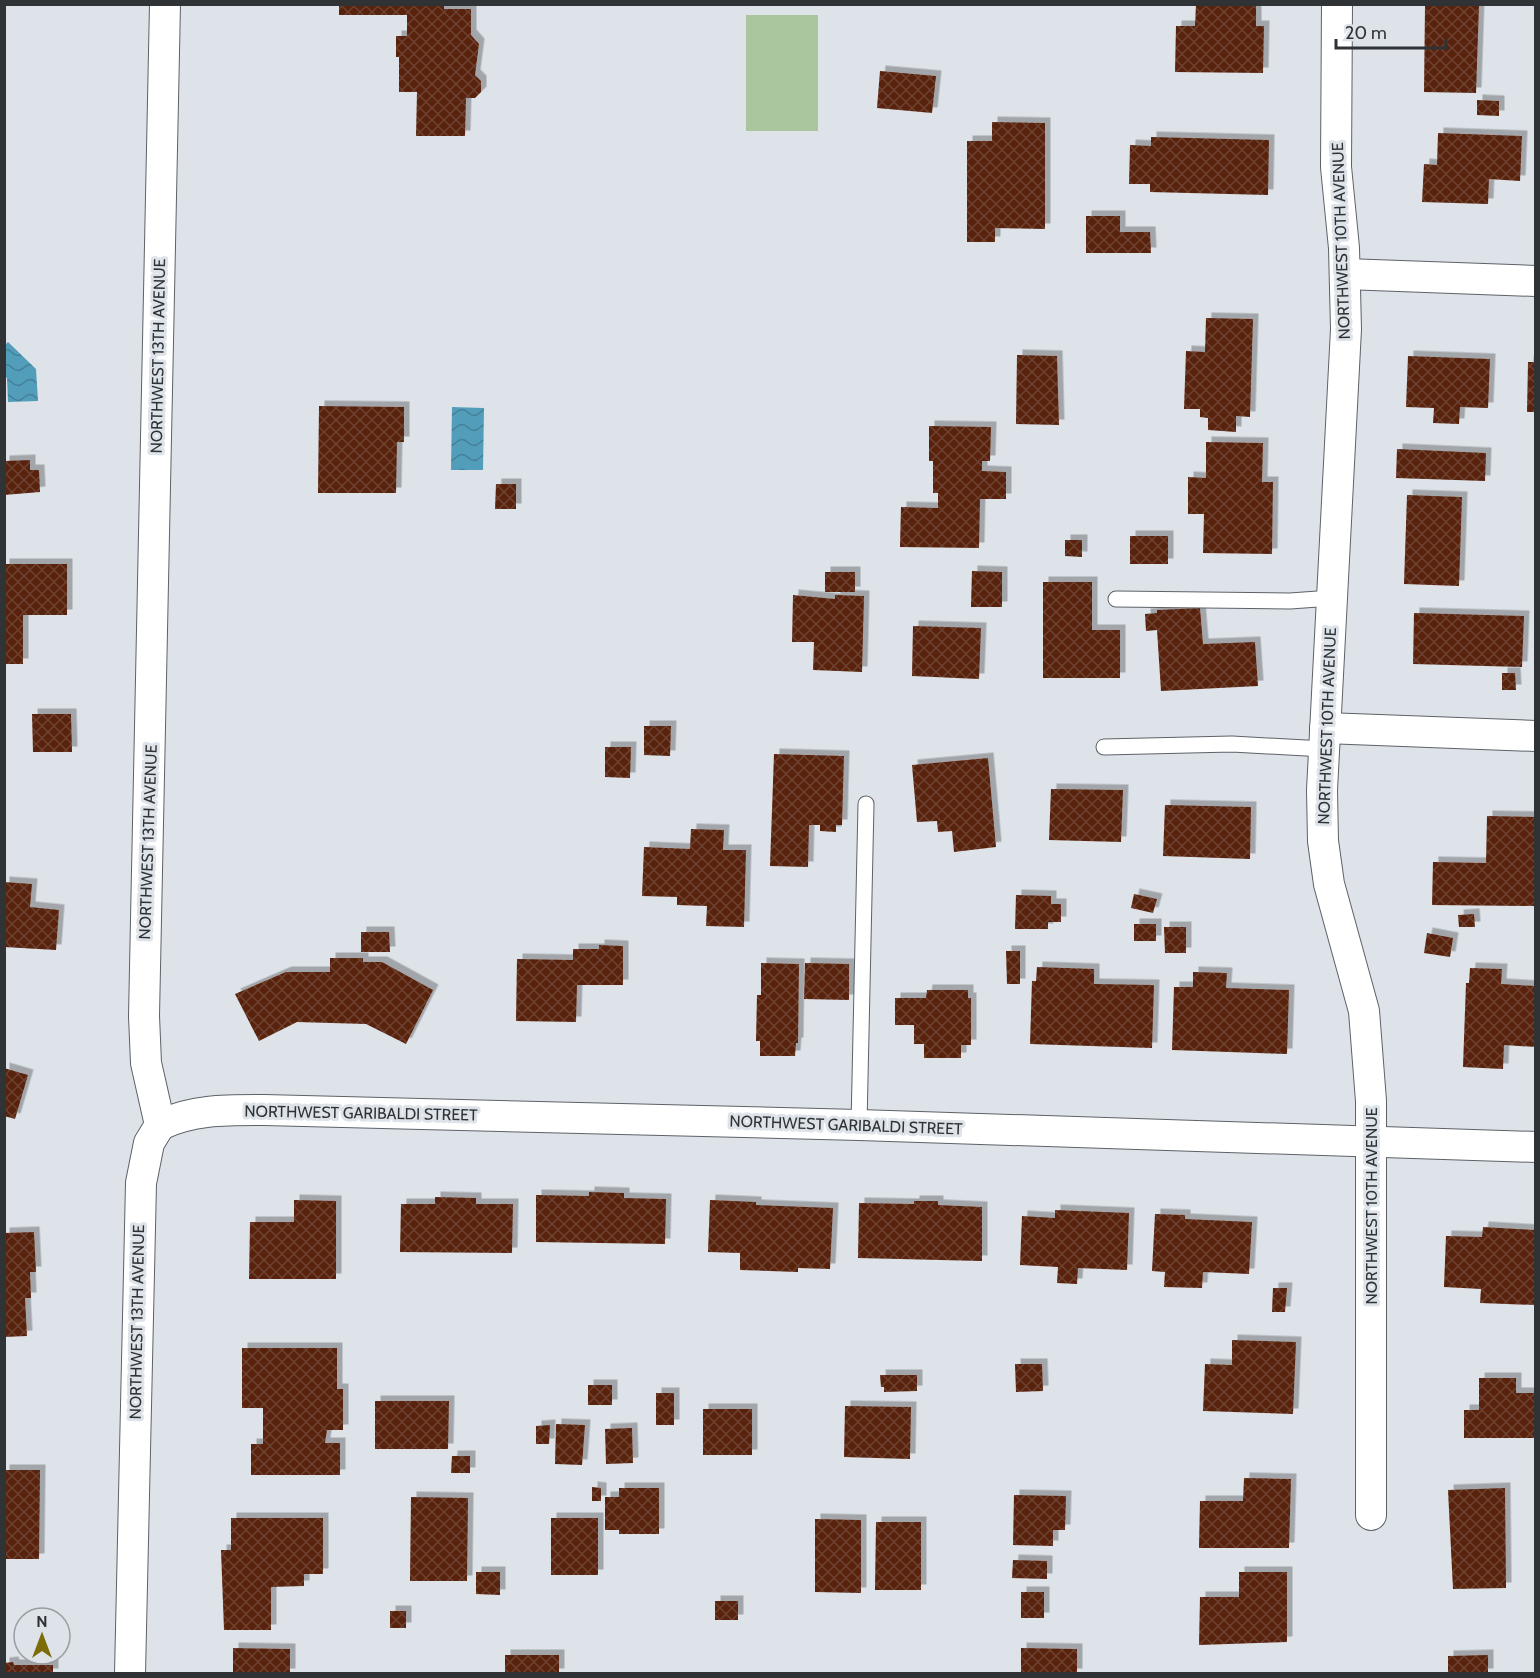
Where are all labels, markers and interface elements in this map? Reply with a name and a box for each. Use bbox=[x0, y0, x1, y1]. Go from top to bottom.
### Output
scale bar bbox=[1336, 12, 1446, 50]
text: 20 m bbox=[1345, 22, 1387, 44]
street label: NORTHWEST 10TH AVENUE bbox=[1328, 142, 1354, 340]
street label: NORTHWEST 13TH AVENUE bbox=[147, 258, 169, 454]
street label: NORTHWEST 10TH AVENUE bbox=[1314, 627, 1340, 825]
street label: NORTHWEST 13TH AVENUE bbox=[135, 744, 161, 940]
street label: NORTHWEST GARIBALDI STREET bbox=[244, 1101, 478, 1125]
street label: NORTHWEST 10TH AVENUE bbox=[1362, 1107, 1381, 1305]
street label: NORTHWEST GARIBALDI STREET bbox=[729, 1111, 963, 1139]
street label: NORTHWEST 13TH AVENUE bbox=[126, 1224, 148, 1420]
north arrow bbox=[12, 1606, 72, 1666]
text: N bbox=[36, 1612, 48, 1631]

